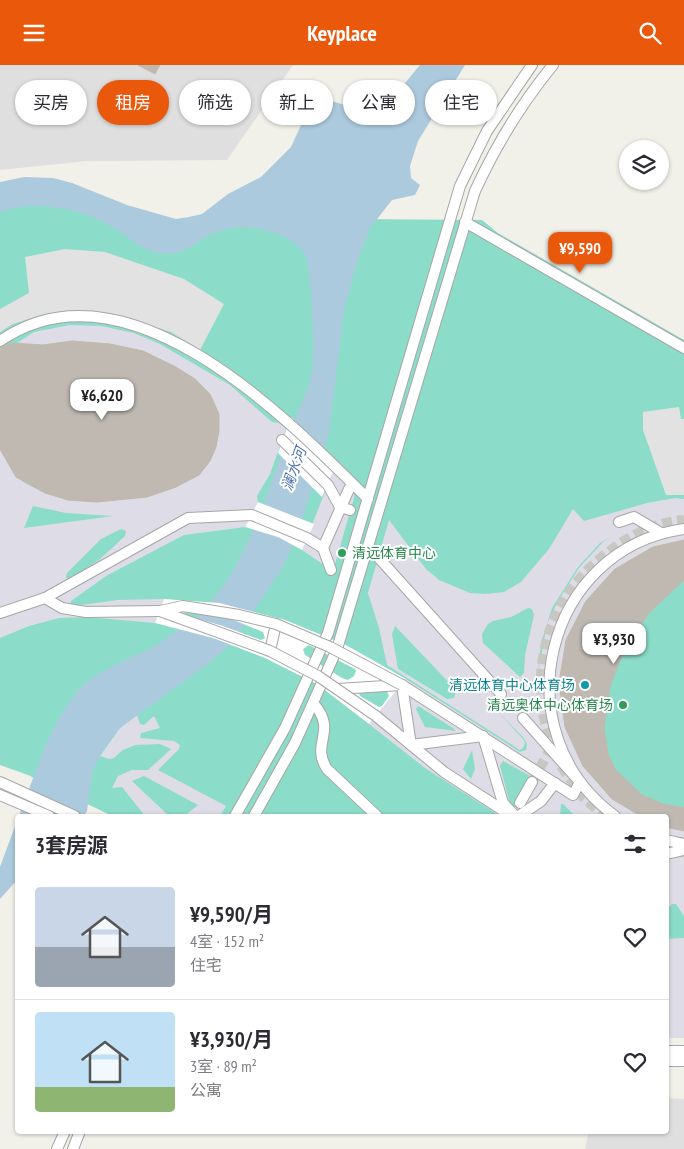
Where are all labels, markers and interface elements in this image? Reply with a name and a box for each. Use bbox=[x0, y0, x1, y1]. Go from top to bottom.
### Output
icon: menu bbox=[20, 19, 48, 47]
text: Keyplace bbox=[307, 19, 377, 47]
icon: search bbox=[636, 19, 664, 47]
chip: 买房 bbox=[15, 80, 87, 125]
chip: 租房 bbox=[97, 80, 169, 125]
chip: 筛选 bbox=[179, 80, 251, 125]
chip: 新上 bbox=[261, 80, 333, 125]
chip: 公寓 bbox=[343, 80, 415, 125]
chip: 住宅 bbox=[425, 80, 497, 125]
map controls bbox=[619, 140, 669, 190]
button: layers bbox=[619, 140, 669, 190]
pin: ¥9,590 bbox=[539, 231, 621, 274]
text: ¥9,590 bbox=[559, 238, 601, 258]
pin: ¥6,620 bbox=[61, 379, 143, 421]
text: ¥6,620 bbox=[81, 385, 123, 405]
water label: 澜水河 bbox=[277, 442, 311, 493]
place label: 清远体育中心 bbox=[352, 544, 436, 562]
marker: 清远体育中心 bbox=[336, 547, 348, 559]
pin: ¥3,930 bbox=[573, 623, 655, 665]
text: ¥3,930 bbox=[593, 629, 635, 649]
place label: 清远体育中心体育场 bbox=[449, 676, 575, 694]
marker: 清远体育中心体育场 bbox=[579, 679, 591, 691]
place label: 清远奥体中心体育场 bbox=[487, 696, 613, 714]
marker: 清远奥体中心体育场 bbox=[617, 699, 629, 711]
icon: filters bbox=[621, 830, 649, 858]
text: 3套房源 bbox=[35, 832, 108, 859]
text: ¥9,590/月 bbox=[190, 901, 273, 928]
icon: home bbox=[75, 907, 135, 967]
icon: heart bbox=[621, 923, 649, 951]
text: 4室 · 152 m² bbox=[190, 931, 264, 951]
text: 住宅 bbox=[190, 955, 222, 975]
text: ¥3,930/月 bbox=[190, 1026, 273, 1053]
icon: home bbox=[75, 1032, 135, 1092]
icon: heart bbox=[621, 1048, 649, 1076]
text: 3室 · 89 m² bbox=[190, 1056, 257, 1076]
text: 公寓 bbox=[190, 1080, 222, 1100]

